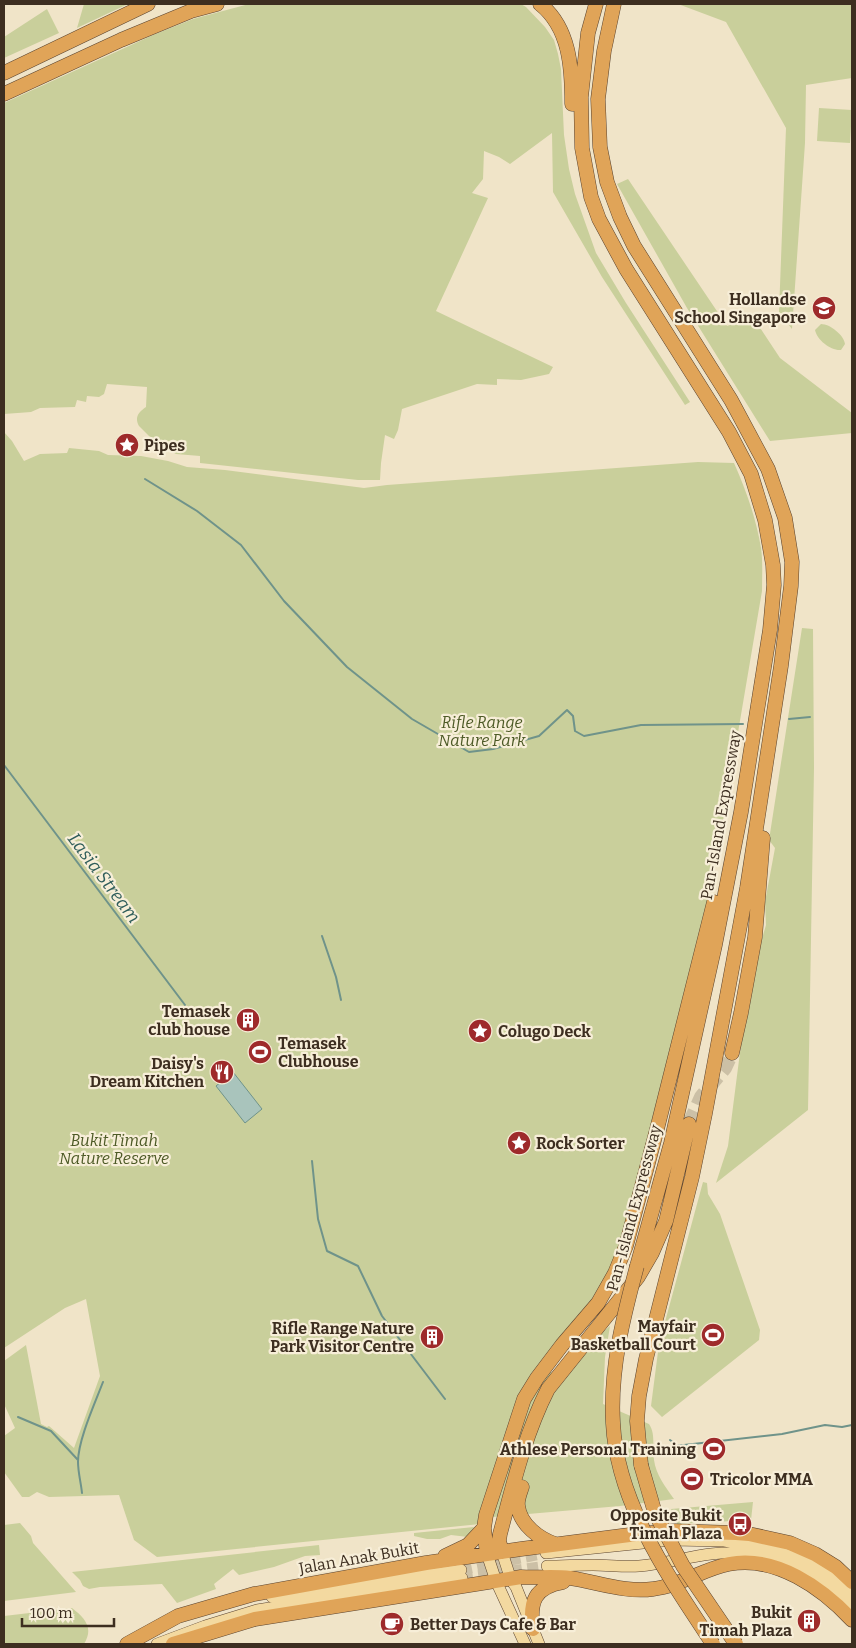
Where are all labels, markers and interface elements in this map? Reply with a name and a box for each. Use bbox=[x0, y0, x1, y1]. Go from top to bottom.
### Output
place label: Hollandse School Singapore bbox=[674, 290, 806, 327]
school or university icon: Hollandse School Singapore bbox=[811, 295, 837, 321]
place icon: Pipes bbox=[114, 432, 140, 458]
place label: Pipes bbox=[144, 436, 185, 455]
park label: Rifle Range Nature Park bbox=[438, 713, 526, 750]
street label: Pan-Island Expressway bbox=[697, 728, 745, 901]
water label: Lasia Stream bbox=[63, 829, 145, 927]
place label: Temasek club house bbox=[148, 1002, 230, 1039]
building icon: Temasek club house bbox=[235, 1007, 261, 1033]
place icon: Colugo Deck bbox=[467, 1018, 493, 1044]
place label: Colugo Deck bbox=[498, 1022, 591, 1041]
place label: Temasek Clubhouse bbox=[278, 1034, 359, 1071]
sports icon: Temasek Clubhouse bbox=[247, 1039, 273, 1065]
place label: Daisy's Dream Kitchen bbox=[90, 1054, 205, 1091]
restaurant icon: Daisy's Dream Kitchen bbox=[209, 1059, 235, 1085]
street label: Pan-Island Expressway bbox=[603, 1122, 666, 1293]
place icon: Rock Sorter bbox=[506, 1130, 532, 1156]
park label: Bukit Timah Nature Reserve bbox=[59, 1131, 169, 1168]
place label: Rock Sorter bbox=[536, 1134, 625, 1153]
place label: Mayfair Basketball Court bbox=[571, 1317, 697, 1354]
place label: Rifle Range Nature Park Visitor Centre bbox=[270, 1319, 414, 1356]
sports icon: Mayfair Basketball Court bbox=[700, 1322, 726, 1348]
building icon: Rifle Range Nature Park Visitor Centre bbox=[419, 1324, 445, 1350]
sports icon: Athlese Personal Training bbox=[701, 1436, 727, 1462]
place label: Athlese Personal Training bbox=[500, 1440, 696, 1459]
sports icon: Tricolor MMA bbox=[679, 1466, 705, 1492]
place label: Tricolor MMA bbox=[710, 1470, 814, 1489]
place label: Opposite Bukit Timah Plaza bbox=[610, 1506, 723, 1543]
bus stop icon: Opposite Bukit Timah Plaza bbox=[727, 1511, 753, 1537]
street label: Jalan Anak Bukit bbox=[296, 1538, 421, 1578]
scale bar bbox=[22, 1596, 115, 1628]
place label: Bukit Timah Plaza bbox=[700, 1603, 793, 1640]
text: 100 m bbox=[30, 1604, 73, 1622]
building icon: Bukit Timah Plaza bbox=[796, 1608, 822, 1634]
cafe icon: Better Days Cafe & Bar bbox=[379, 1611, 405, 1637]
place label: Better Days Cafe & Bar bbox=[410, 1615, 577, 1634]

